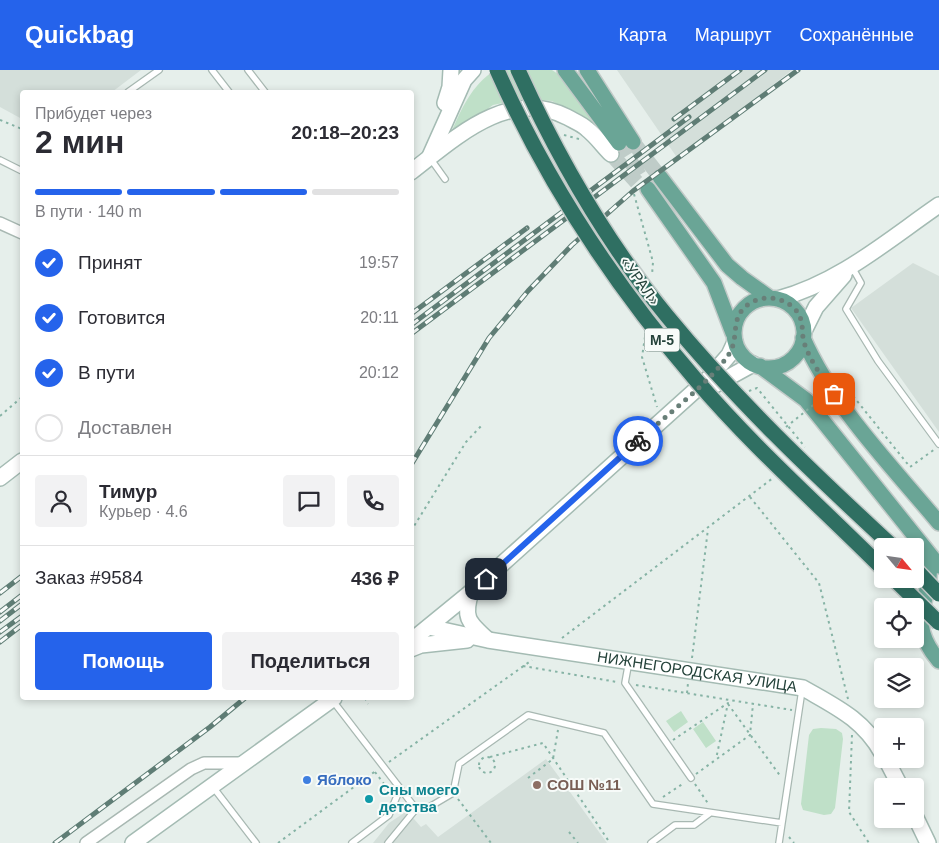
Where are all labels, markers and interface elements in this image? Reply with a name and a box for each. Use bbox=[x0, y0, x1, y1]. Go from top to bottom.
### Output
text: Quickbag bbox=[25, 21, 134, 48]
text: Карта bbox=[619, 25, 667, 45]
text: Маршрут bbox=[695, 25, 771, 45]
text: Сохранённые bbox=[799, 25, 914, 45]
text: Прибудет через bbox=[35, 105, 152, 122]
text: 20:18–20:23 bbox=[291, 122, 399, 143]
text: 2 мин bbox=[35, 124, 124, 160]
text: В пути · 140 m bbox=[35, 203, 142, 220]
icon: check bbox=[35, 249, 63, 277]
text: Принят bbox=[78, 252, 142, 273]
street label: «УРАЛ» bbox=[617, 253, 664, 308]
text: 19:57 bbox=[359, 254, 399, 271]
icon: check bbox=[35, 304, 63, 332]
text: Готовится bbox=[78, 307, 165, 328]
text: 20:11 bbox=[360, 309, 399, 326]
road number: М-5 bbox=[644, 328, 680, 352]
icon: check bbox=[35, 359, 63, 387]
text: В пути bbox=[78, 362, 135, 383]
text: 20:12 bbox=[359, 364, 399, 381]
pin bbox=[813, 373, 855, 415]
icon: bag bbox=[820, 380, 848, 408]
courier bbox=[613, 416, 663, 466]
text: Доставлен bbox=[78, 417, 172, 438]
icon: bike bbox=[624, 427, 652, 455]
button: person bbox=[35, 475, 87, 527]
button: chat bbox=[283, 475, 335, 527]
button: phone bbox=[347, 475, 399, 527]
text: Тимур bbox=[99, 481, 157, 502]
text: Курьер · 4.6 bbox=[99, 503, 188, 520]
north arrow bbox=[874, 538, 924, 588]
map controls bbox=[874, 538, 924, 828]
pin bbox=[465, 558, 507, 600]
icon: home bbox=[472, 565, 500, 593]
text: Заказ #9584 bbox=[35, 567, 143, 588]
text: 436 ₽ bbox=[351, 568, 399, 589]
button: locate bbox=[874, 598, 924, 648]
button: Помощь bbox=[35, 632, 212, 690]
button: Поделиться bbox=[222, 632, 399, 690]
street label: НИЖНЕГОРОДСКАЯ УЛИЦА bbox=[596, 648, 798, 695]
button: layers bbox=[874, 658, 924, 708]
button: + bbox=[874, 718, 924, 768]
place label: Яблоко bbox=[317, 771, 372, 788]
marker: Яблоко bbox=[301, 774, 313, 786]
place label: СОШ №11 bbox=[547, 776, 621, 793]
button: − bbox=[874, 778, 924, 828]
marker: СОШ №11 bbox=[531, 779, 543, 791]
place label: Сны моего детства bbox=[379, 781, 460, 815]
marker: Сны моего детства bbox=[363, 793, 375, 805]

